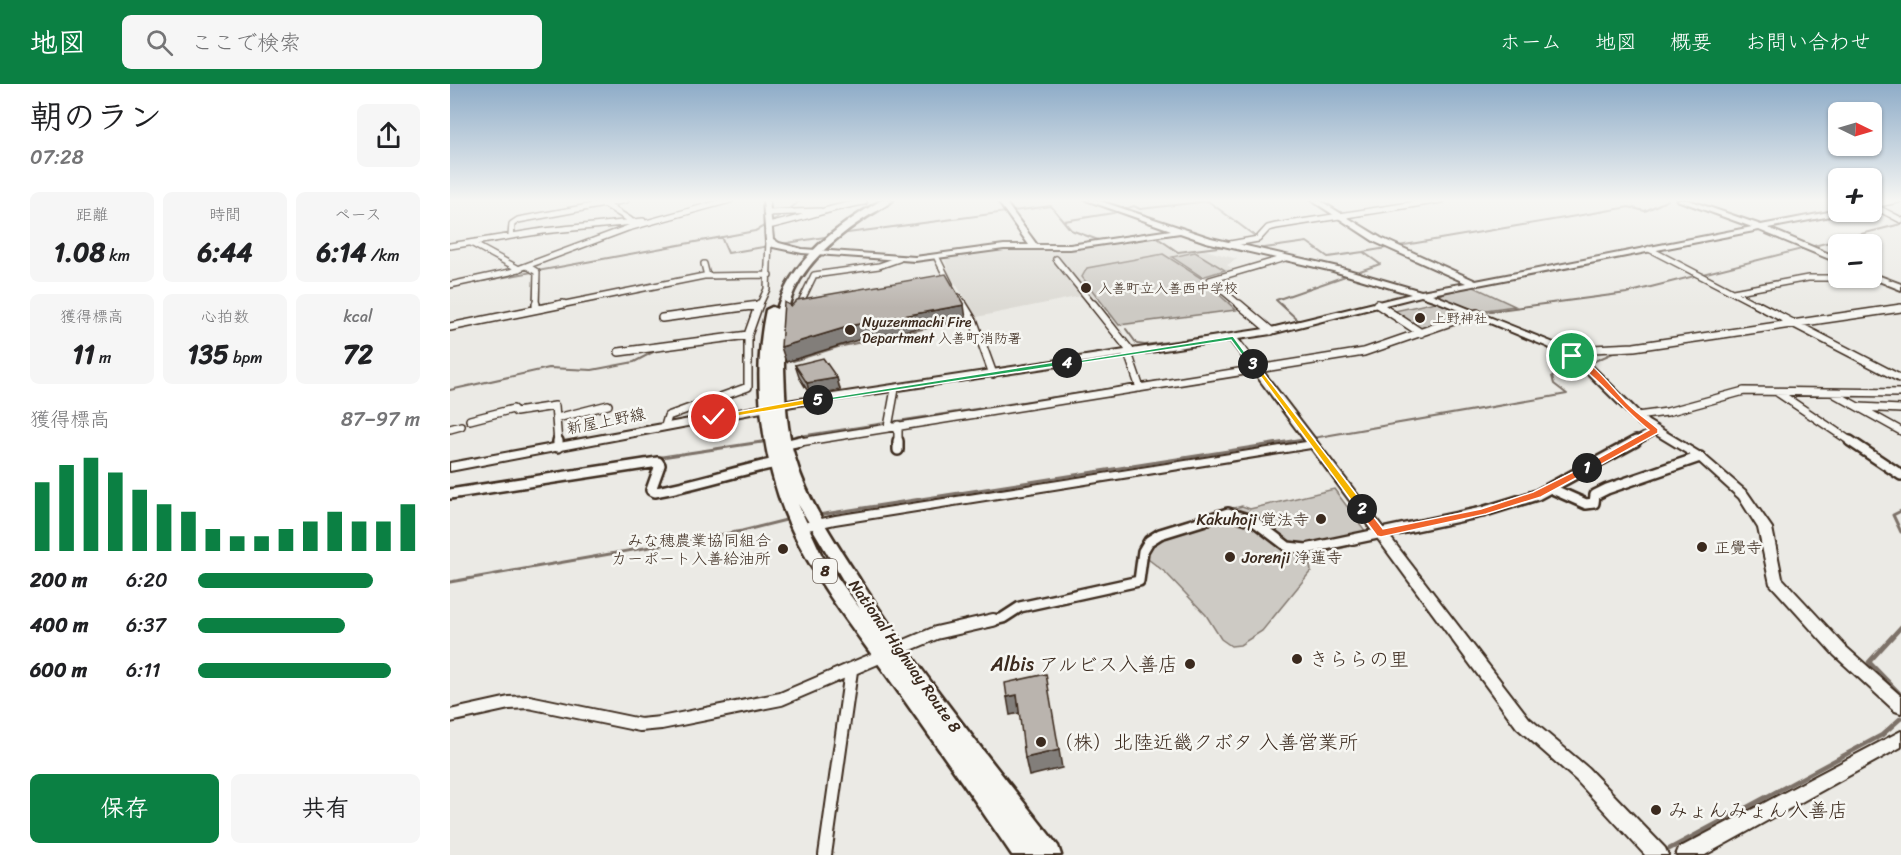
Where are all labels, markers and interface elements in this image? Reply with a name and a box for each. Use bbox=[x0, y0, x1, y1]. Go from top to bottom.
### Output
search box bbox=[122, 15, 542, 69]
text: 地図 bbox=[30, 18, 86, 67]
text: ここで検索 bbox=[191, 23, 301, 62]
text: ホーム bbox=[1500, 23, 1562, 61]
text: 地図 bbox=[1595, 23, 1637, 61]
text: 概要 bbox=[1670, 23, 1712, 61]
text: お問い合わせ bbox=[1745, 23, 1871, 61]
icon: search bbox=[143, 26, 176, 59]
text: 朝のラン bbox=[30, 88, 162, 146]
north arrow bbox=[1828, 102, 1882, 156]
map controls bbox=[1828, 102, 1882, 288]
button: share bbox=[357, 104, 420, 167]
text: 07:28 bbox=[30, 140, 84, 175]
button: + bbox=[1828, 168, 1882, 222]
text: 距離 bbox=[76, 200, 108, 229]
text: 時間 bbox=[209, 200, 241, 229]
text: ペース bbox=[334, 200, 382, 229]
text: 1.08 bbox=[54, 229, 105, 275]
text: 6:44 bbox=[197, 229, 253, 275]
text: 6:14 bbox=[317, 229, 367, 275]
button: − bbox=[1828, 234, 1882, 288]
text: km bbox=[105, 241, 130, 270]
text: /km bbox=[367, 241, 399, 270]
place label: 入善町立入善西中学校 bbox=[1098, 276, 1238, 301]
marker: 入善町立入善西中学校 bbox=[1079, 281, 1093, 295]
text: 獲得標高 bbox=[60, 302, 124, 331]
text: 心拍数 bbox=[201, 302, 249, 331]
text: kcal bbox=[343, 302, 373, 331]
place label: 上野神社 bbox=[1432, 306, 1488, 331]
place label: Nyuzenmachi Fire Department 入善町消防署 bbox=[862, 310, 1022, 351]
marker: 上野神社 bbox=[1413, 311, 1427, 325]
marker: Nyuzenmachi Fire Department 入善町消防署 bbox=[843, 323, 857, 337]
pin bbox=[1546, 330, 1597, 381]
text: 11 bbox=[73, 331, 95, 377]
text: 135 bbox=[187, 331, 229, 377]
text: 72 bbox=[343, 331, 373, 377]
icon: arrive bbox=[1555, 339, 1588, 372]
text: m bbox=[95, 343, 111, 372]
text: bpm bbox=[229, 343, 263, 372]
pin: 4 bbox=[1052, 348, 1082, 378]
text: 4 bbox=[1062, 348, 1072, 377]
pin: 3 bbox=[1238, 349, 1268, 379]
text: 3 bbox=[1249, 349, 1257, 378]
pin: 5 bbox=[803, 385, 833, 415]
text: 5 bbox=[813, 385, 823, 414]
pin bbox=[688, 391, 739, 442]
street label: 新屋上野線 bbox=[564, 399, 648, 443]
icon: check bbox=[697, 400, 730, 433]
text: 獲得標高 bbox=[30, 402, 110, 437]
text: 87–97 m bbox=[341, 402, 420, 437]
pin: 1 bbox=[1572, 453, 1602, 483]
text: 1 bbox=[1584, 453, 1590, 482]
pin: 2 bbox=[1347, 494, 1377, 524]
text: 2 bbox=[1357, 494, 1367, 523]
place label: Kakuhoji 覚法寺 bbox=[1197, 505, 1309, 534]
marker: Kakuhoji 覚法寺 bbox=[1314, 512, 1328, 526]
place label: みな穂農業協同組合 カーポート入善給油所 bbox=[611, 526, 771, 573]
place label: 正覺寺 bbox=[1714, 533, 1762, 562]
marker: 正覺寺 bbox=[1695, 540, 1709, 554]
marker: みな穂農業協同組合 カーポート入善給油所 bbox=[776, 542, 790, 556]
place label: Jorenji 浄蓮寺 bbox=[1241, 543, 1342, 572]
marker: Jorenji 浄蓮寺 bbox=[1223, 550, 1237, 564]
road number: 8 bbox=[813, 559, 837, 583]
text: 200 m bbox=[30, 563, 87, 598]
text: 6:20 bbox=[126, 563, 168, 598]
street label: National Highway Route 8 bbox=[841, 573, 969, 739]
text: 400 m bbox=[30, 608, 88, 643]
text: 6:37 bbox=[126, 608, 166, 643]
place label: きららの里 bbox=[1309, 642, 1409, 677]
place label: Albis アルビス入善店 bbox=[990, 647, 1178, 682]
marker: きららの里 bbox=[1290, 652, 1304, 666]
text: 600 m bbox=[30, 653, 87, 688]
text: 6:11 bbox=[126, 653, 161, 688]
marker: Albis アルビス入善店 bbox=[1183, 657, 1197, 671]
place label: （株）北陸近畿クボタ 入善営業所 bbox=[1053, 725, 1358, 760]
marker: （株）北陸近畿クボタ 入善営業所 bbox=[1034, 735, 1048, 749]
button: 保存 bbox=[30, 774, 219, 843]
button: 共有 bbox=[231, 774, 420, 843]
place label: みょんみょん入善店 bbox=[1668, 793, 1848, 828]
marker: みょんみょん入善店 bbox=[1649, 803, 1663, 817]

